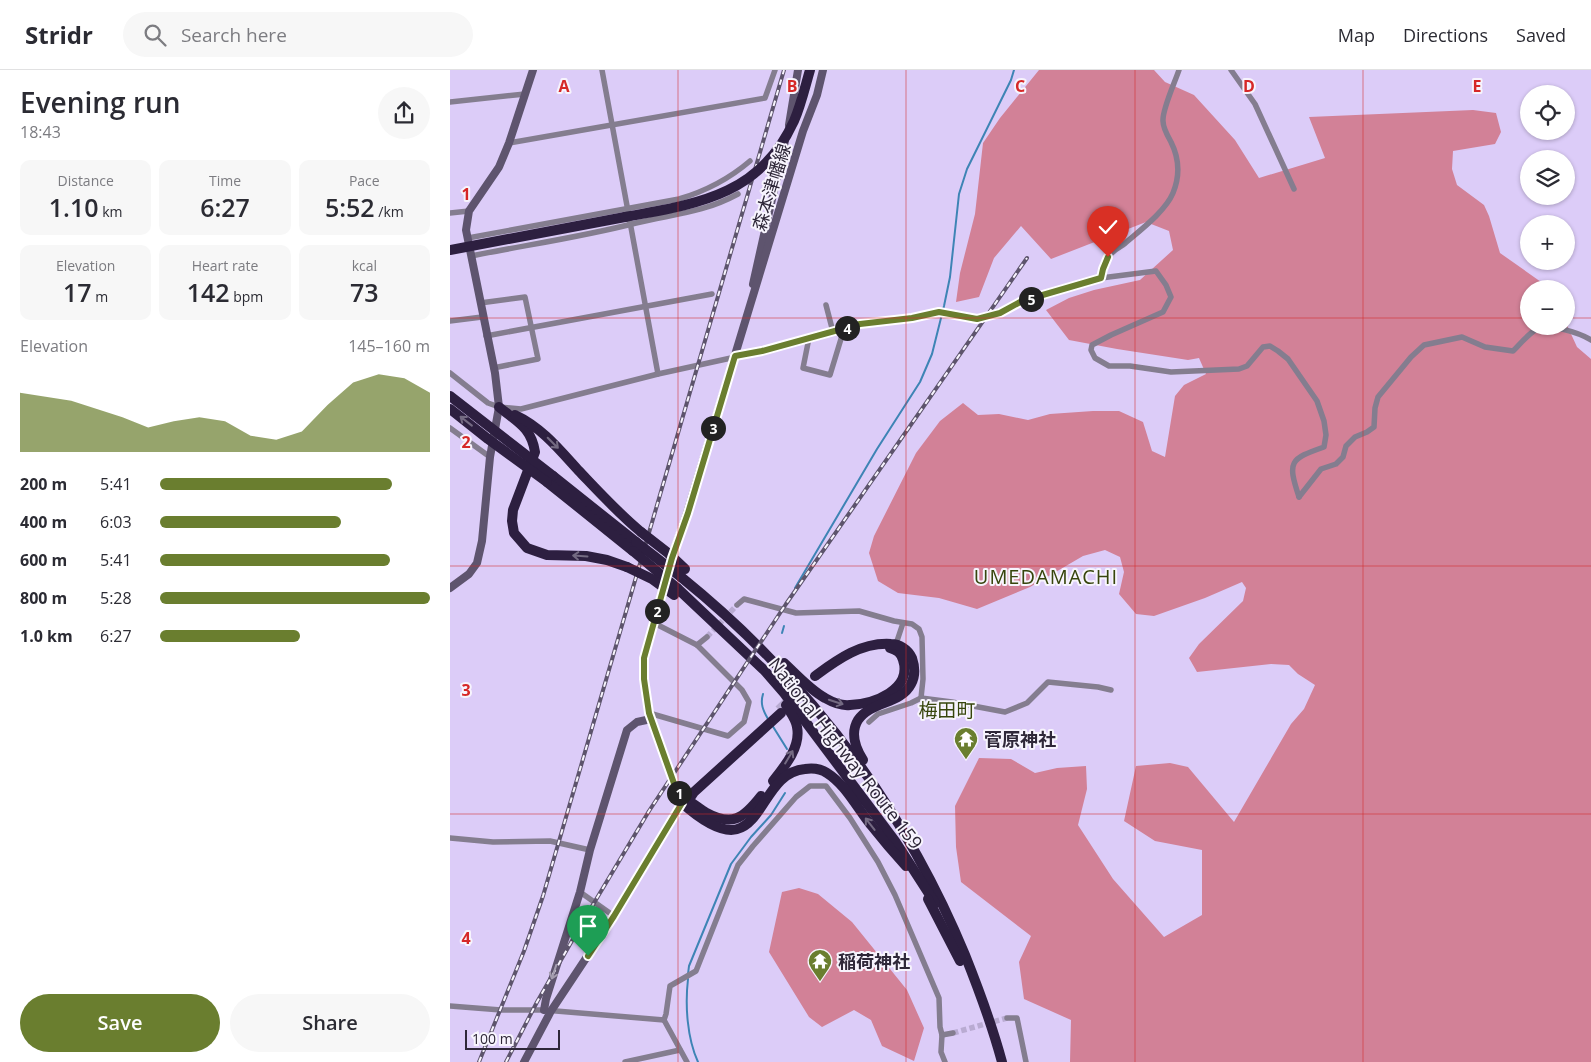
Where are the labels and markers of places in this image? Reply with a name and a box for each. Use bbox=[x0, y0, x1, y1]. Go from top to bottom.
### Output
pin bbox=[1087, 206, 1129, 257]
pin: 5 bbox=[1018, 286, 1044, 312]
pin: 4 bbox=[834, 316, 860, 340]
pin: 3 bbox=[700, 416, 726, 440]
pin: 2 bbox=[644, 598, 670, 624]
temple icon: 菅原神社 bbox=[953, 726, 979, 760]
place label: 菅原神社 bbox=[984, 727, 1056, 751]
pin: 1 bbox=[666, 780, 692, 806]
pin bbox=[567, 905, 609, 956]
temple icon: 稲荷神社 bbox=[807, 948, 833, 982]
place label: 稲荷神社 bbox=[838, 949, 910, 973]

